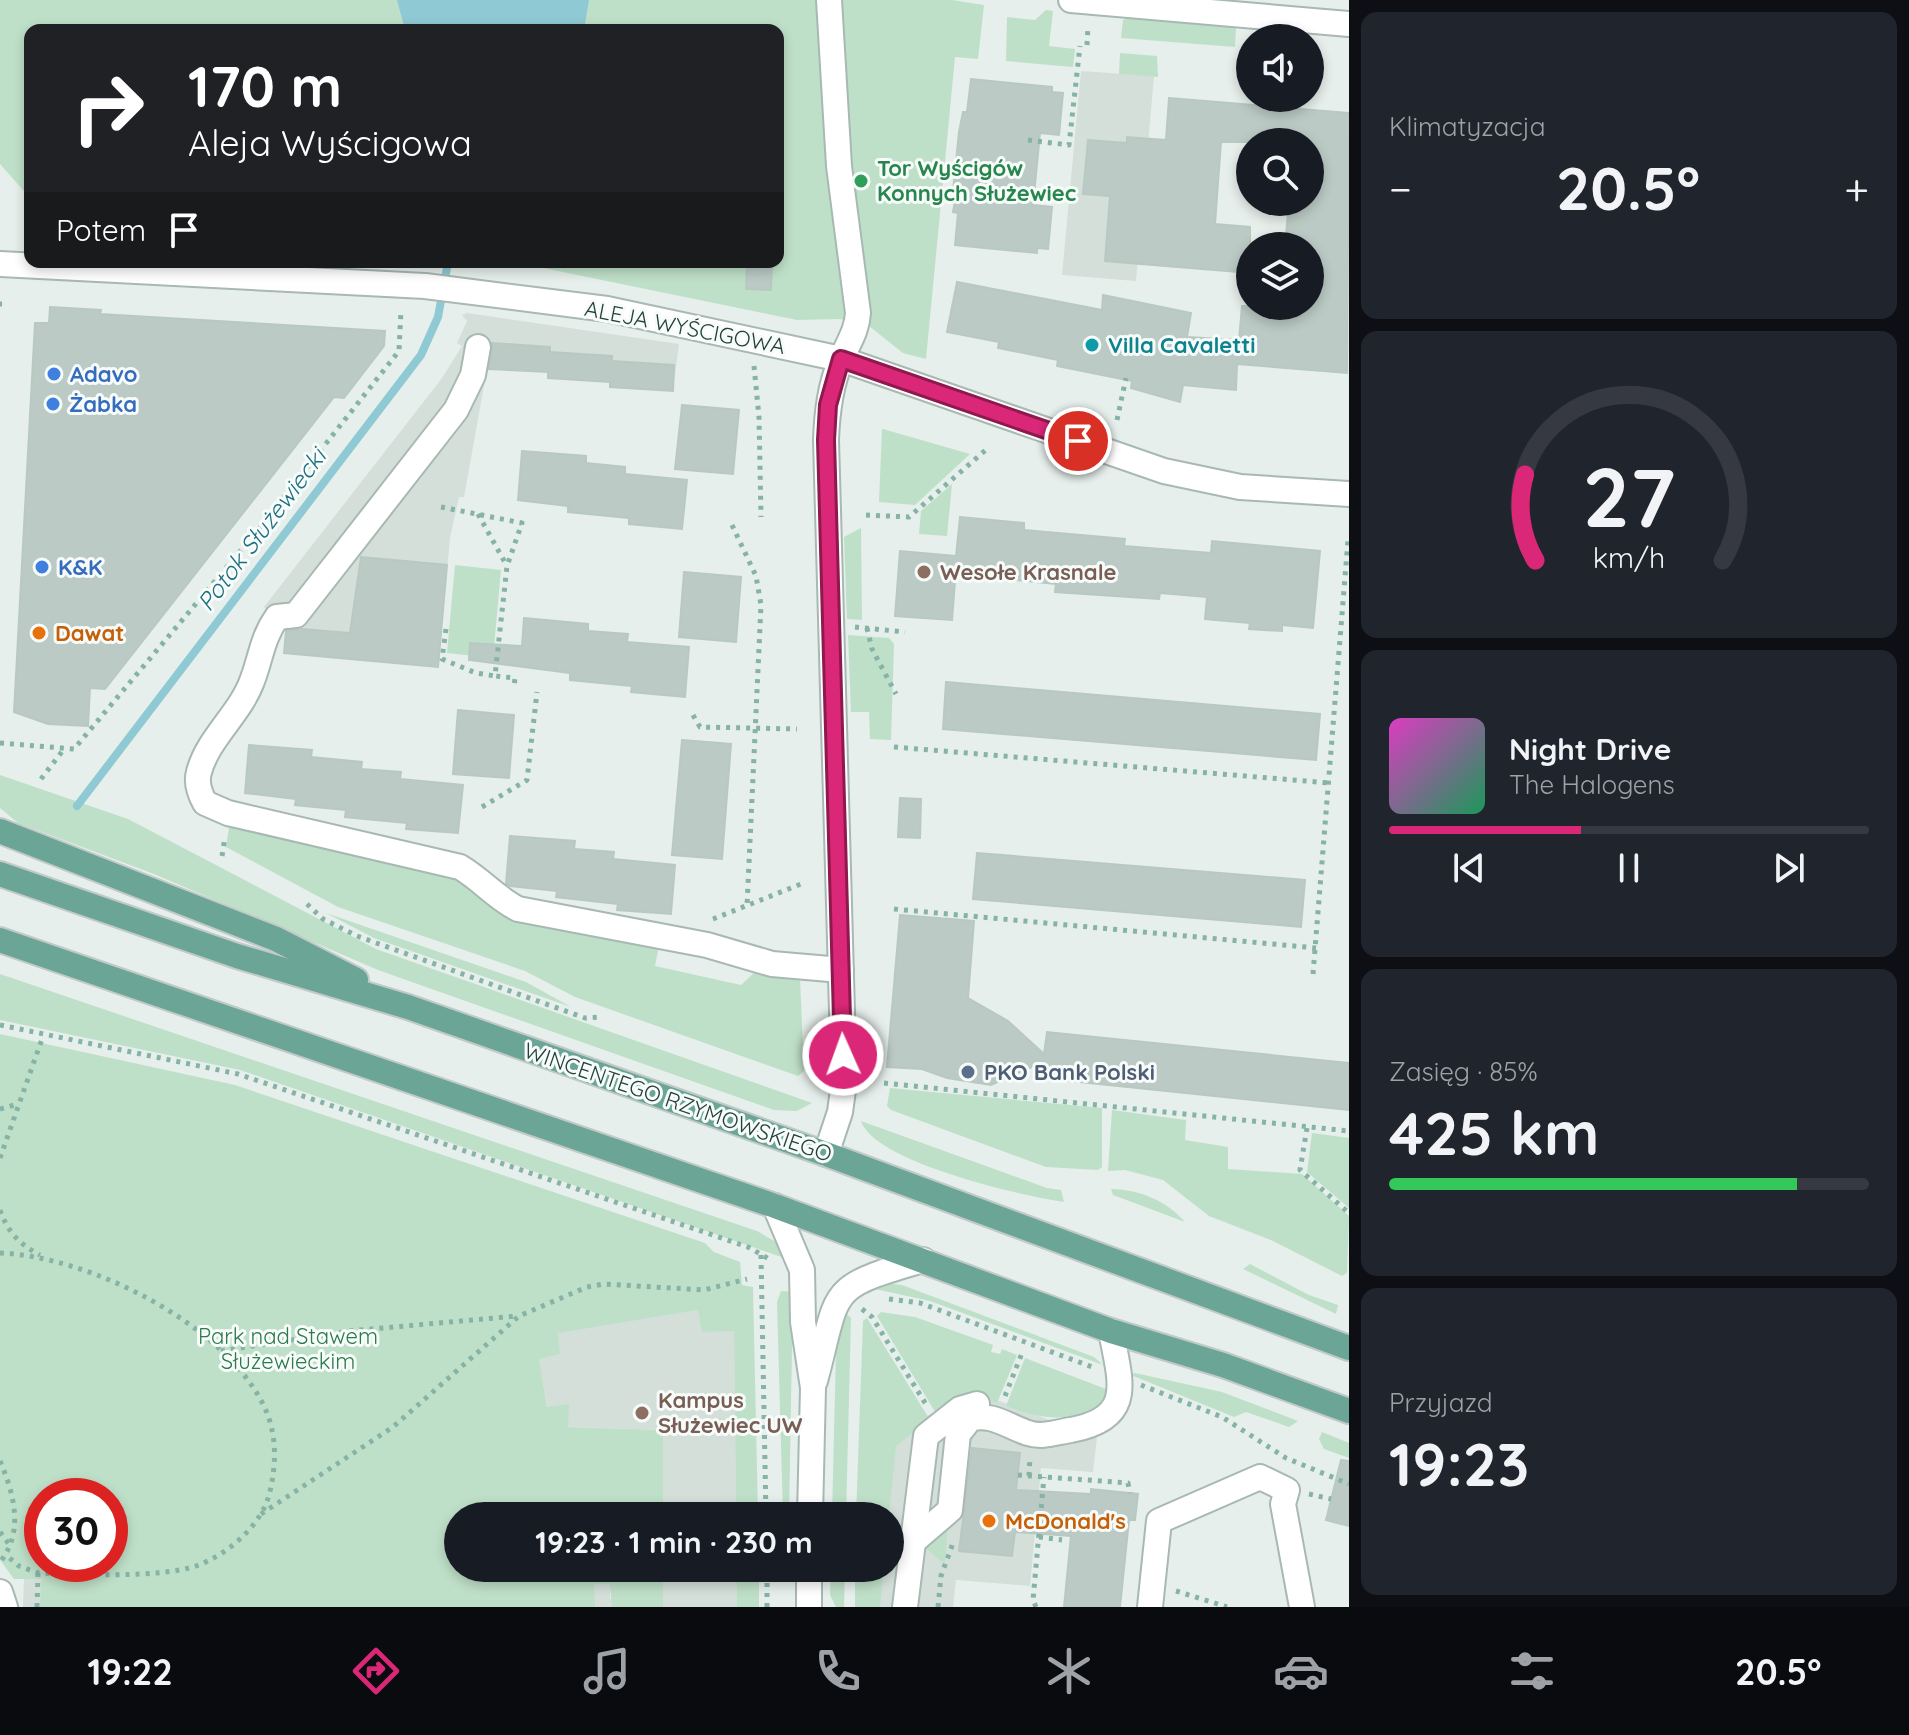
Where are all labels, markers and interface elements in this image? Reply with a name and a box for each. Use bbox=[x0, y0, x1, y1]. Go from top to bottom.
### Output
map controls bbox=[1236, 24, 1324, 320]
button: sound bbox=[1236, 24, 1324, 112]
text: 170 m bbox=[188, 51, 342, 121]
icon: right bbox=[56, 56, 160, 160]
text: Klimatyzacja bbox=[1389, 110, 1546, 143]
text: Aleja Wyścigowa bbox=[188, 120, 472, 165]
button: search bbox=[1236, 128, 1324, 216]
text: 20.5° bbox=[1556, 150, 1700, 225]
place label: Tor Wyścigów Konnych Służewiec bbox=[877, 154, 1076, 207]
text: − bbox=[1389, 161, 1412, 216]
text: + bbox=[1844, 161, 1869, 216]
marker: Tor Wyścigów Konnych Służewiec bbox=[852, 172, 870, 190]
icon: arrive bbox=[162, 208, 206, 252]
text: Potem bbox=[56, 211, 146, 249]
button: layers bbox=[1236, 232, 1324, 320]
street label: ALEJA WYŚCIGOWA bbox=[582, 294, 788, 360]
place label: Villa Cavaletti bbox=[1108, 331, 1255, 359]
marker: Villa Cavaletti bbox=[1083, 336, 1101, 354]
place label: Adavo bbox=[70, 360, 137, 388]
marker: Adavo bbox=[45, 365, 63, 383]
place label: Żabka bbox=[69, 390, 137, 418]
marker: Żabka bbox=[44, 395, 62, 413]
pin bbox=[1044, 407, 1112, 475]
icon: arrive bbox=[1056, 419, 1100, 463]
water label: Potok Służewiecki bbox=[190, 440, 334, 616]
text: 27 bbox=[1582, 443, 1676, 547]
text: km/h bbox=[1593, 539, 1665, 575]
place label: K&K bbox=[58, 553, 102, 581]
marker: K&K bbox=[33, 558, 51, 576]
place label: Wesołe Krasnale bbox=[940, 558, 1116, 586]
marker: Wesołe Krasnale bbox=[915, 563, 933, 581]
place label: Dawat bbox=[55, 619, 124, 647]
marker: Dawat bbox=[30, 624, 48, 642]
text: Night Drive bbox=[1509, 730, 1671, 768]
text: The Halogens bbox=[1509, 768, 1675, 801]
icon: previous bbox=[1447, 846, 1491, 890]
icon: pause bbox=[1607, 846, 1651, 890]
icon: next bbox=[1767, 846, 1811, 890]
position arrow bbox=[801, 1013, 885, 1097]
street label: WINCENTEGO RZYMOWSKIEGO bbox=[520, 1036, 836, 1168]
text: Zasięg · 85% bbox=[1389, 1055, 1538, 1088]
place label: PKO Bank Polski bbox=[984, 1058, 1155, 1086]
marker: PKO Bank Polski bbox=[959, 1063, 977, 1081]
text: 425 km bbox=[1389, 1095, 1599, 1170]
park label: Park nad Stawem Służewieckim bbox=[198, 1322, 378, 1375]
place label: Kampus Służewiec UW bbox=[658, 1386, 803, 1439]
text: Przyjazd bbox=[1389, 1386, 1492, 1419]
marker: Kampus Służewiec UW bbox=[633, 1404, 651, 1422]
text: 19:23 bbox=[1389, 1426, 1529, 1501]
speed limit sign: 30 bbox=[24, 1478, 128, 1582]
place label: McDonald's bbox=[1005, 1507, 1126, 1535]
marker: McDonald's bbox=[980, 1512, 998, 1530]
text: 19:23 · 1 min · 230 m bbox=[535, 1523, 813, 1561]
icon: directions bbox=[348, 1643, 404, 1699]
icon: music bbox=[579, 1643, 635, 1699]
icon: phone bbox=[810, 1643, 866, 1699]
icon: climate bbox=[1041, 1643, 1097, 1699]
icon: car bbox=[1273, 1643, 1329, 1699]
icon: filters bbox=[1504, 1643, 1560, 1699]
text: 19:22 bbox=[88, 1649, 173, 1694]
text: 20.5° bbox=[1735, 1649, 1821, 1694]

